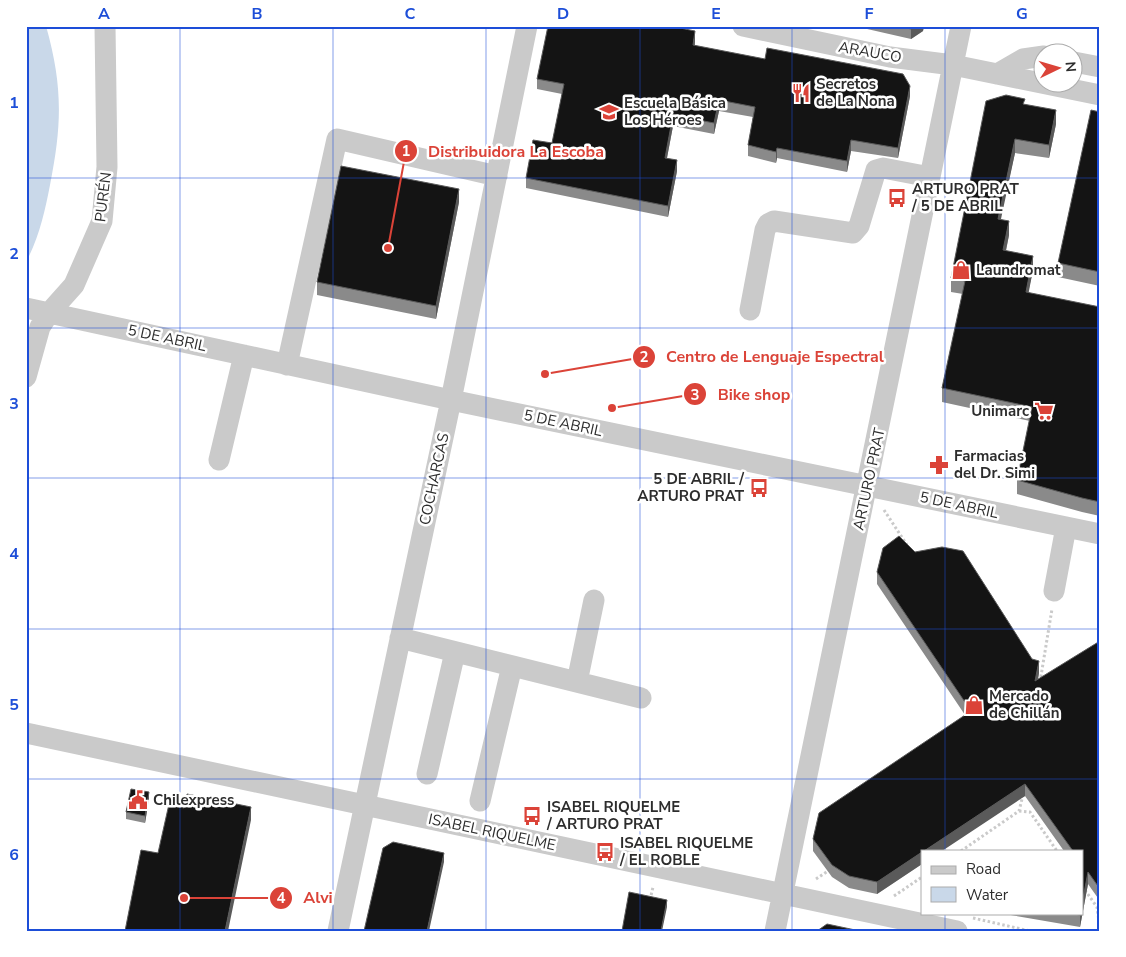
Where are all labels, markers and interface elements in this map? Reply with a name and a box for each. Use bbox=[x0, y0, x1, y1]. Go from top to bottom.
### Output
text: A bbox=[98, 3, 110, 25]
text: B bbox=[251, 3, 263, 25]
text: C bbox=[405, 3, 416, 25]
text: D bbox=[557, 3, 569, 25]
text: E bbox=[711, 3, 721, 25]
text: F bbox=[865, 3, 874, 25]
text: G bbox=[1016, 3, 1028, 25]
street label: ARAUCO bbox=[837, 37, 903, 67]
north arrow bbox=[1034, 42, 1084, 92]
text: N bbox=[1061, 61, 1080, 73]
place label: Secretos de La Nona bbox=[816, 74, 895, 111]
restaurant icon: Secretos de La Nona bbox=[790, 82, 812, 104]
text: 1 bbox=[9, 92, 19, 114]
place label: Escuela Básica Los Héroes bbox=[624, 93, 726, 130]
school or university icon: Escuela Básica Los Héroes bbox=[598, 101, 620, 123]
callout: Distribuidora La Escoba bbox=[393, 136, 614, 167]
text: 1 bbox=[401, 141, 411, 161]
text: Distribuidora La Escoba bbox=[428, 141, 604, 163]
street label: PURÉN bbox=[90, 171, 116, 223]
place label: ARTURO PRAT / 5 DE ABRIL bbox=[911, 179, 1019, 216]
bus stop icon: ARTURO PRAT / 5 DE ABRIL bbox=[886, 187, 908, 209]
text: 2 bbox=[9, 243, 19, 265]
shop icon: Laundromat bbox=[950, 259, 972, 281]
place label: Laundromat bbox=[976, 260, 1061, 280]
street label: 5 DE ABRIL bbox=[126, 320, 208, 356]
callout: Centro de Lenguaje Espectral bbox=[631, 341, 894, 372]
text: Centro de Lenguaje Espectral bbox=[666, 346, 884, 368]
text: 2 bbox=[639, 347, 649, 367]
callout: Bike shop bbox=[683, 379, 800, 410]
text: Bike shop bbox=[718, 384, 790, 406]
text: 3 bbox=[690, 385, 700, 405]
text: 3 bbox=[9, 393, 19, 415]
supermarket icon: Unimarc bbox=[1033, 400, 1055, 422]
place label: Unimarc bbox=[971, 401, 1029, 421]
street label: 5 DE ABRIL bbox=[522, 405, 604, 441]
street label: ARTURO PRAT bbox=[848, 426, 890, 532]
street label: COCHARCAS bbox=[414, 431, 454, 527]
place label: Farmacias del Dr. Simi bbox=[954, 446, 1035, 483]
pharmacy icon: Farmacias del Dr. Simi bbox=[928, 454, 950, 476]
place label: 5 DE ABRIL / ARTURO PRAT bbox=[637, 469, 745, 506]
bus stop icon: 5 DE ABRIL / ARTURO PRAT bbox=[748, 477, 770, 499]
street label: 5 DE ABRIL bbox=[918, 487, 1000, 523]
text: 4 bbox=[9, 543, 19, 565]
place label: Mercado de Chillán bbox=[989, 686, 1060, 723]
text: 5 bbox=[9, 694, 19, 716]
shop icon: Mercado de Chillán bbox=[963, 694, 985, 716]
public building icon: Chilexpress bbox=[127, 789, 149, 811]
place label: Chilexpress bbox=[153, 790, 234, 810]
place label: ISABEL RIQUELME / ARTURO PRAT bbox=[546, 797, 680, 834]
bus stop icon: ISABEL RIQUELME / ARTURO PRAT bbox=[521, 805, 543, 827]
street label: ISABEL RIQUELME bbox=[427, 809, 557, 855]
place label: ISABEL RIQUELME / EL ROBLE bbox=[619, 833, 753, 870]
bus stop icon: ISABEL RIQUELME / EL ROBLE bbox=[594, 841, 616, 863]
text: 6 bbox=[9, 844, 19, 866]
legend bbox=[921, 850, 1084, 914]
text: Road bbox=[966, 859, 1001, 879]
callout: Alvi bbox=[269, 882, 343, 913]
text: Water bbox=[966, 885, 1009, 905]
text: Alvi bbox=[303, 887, 333, 909]
text: 4 bbox=[276, 888, 286, 908]

